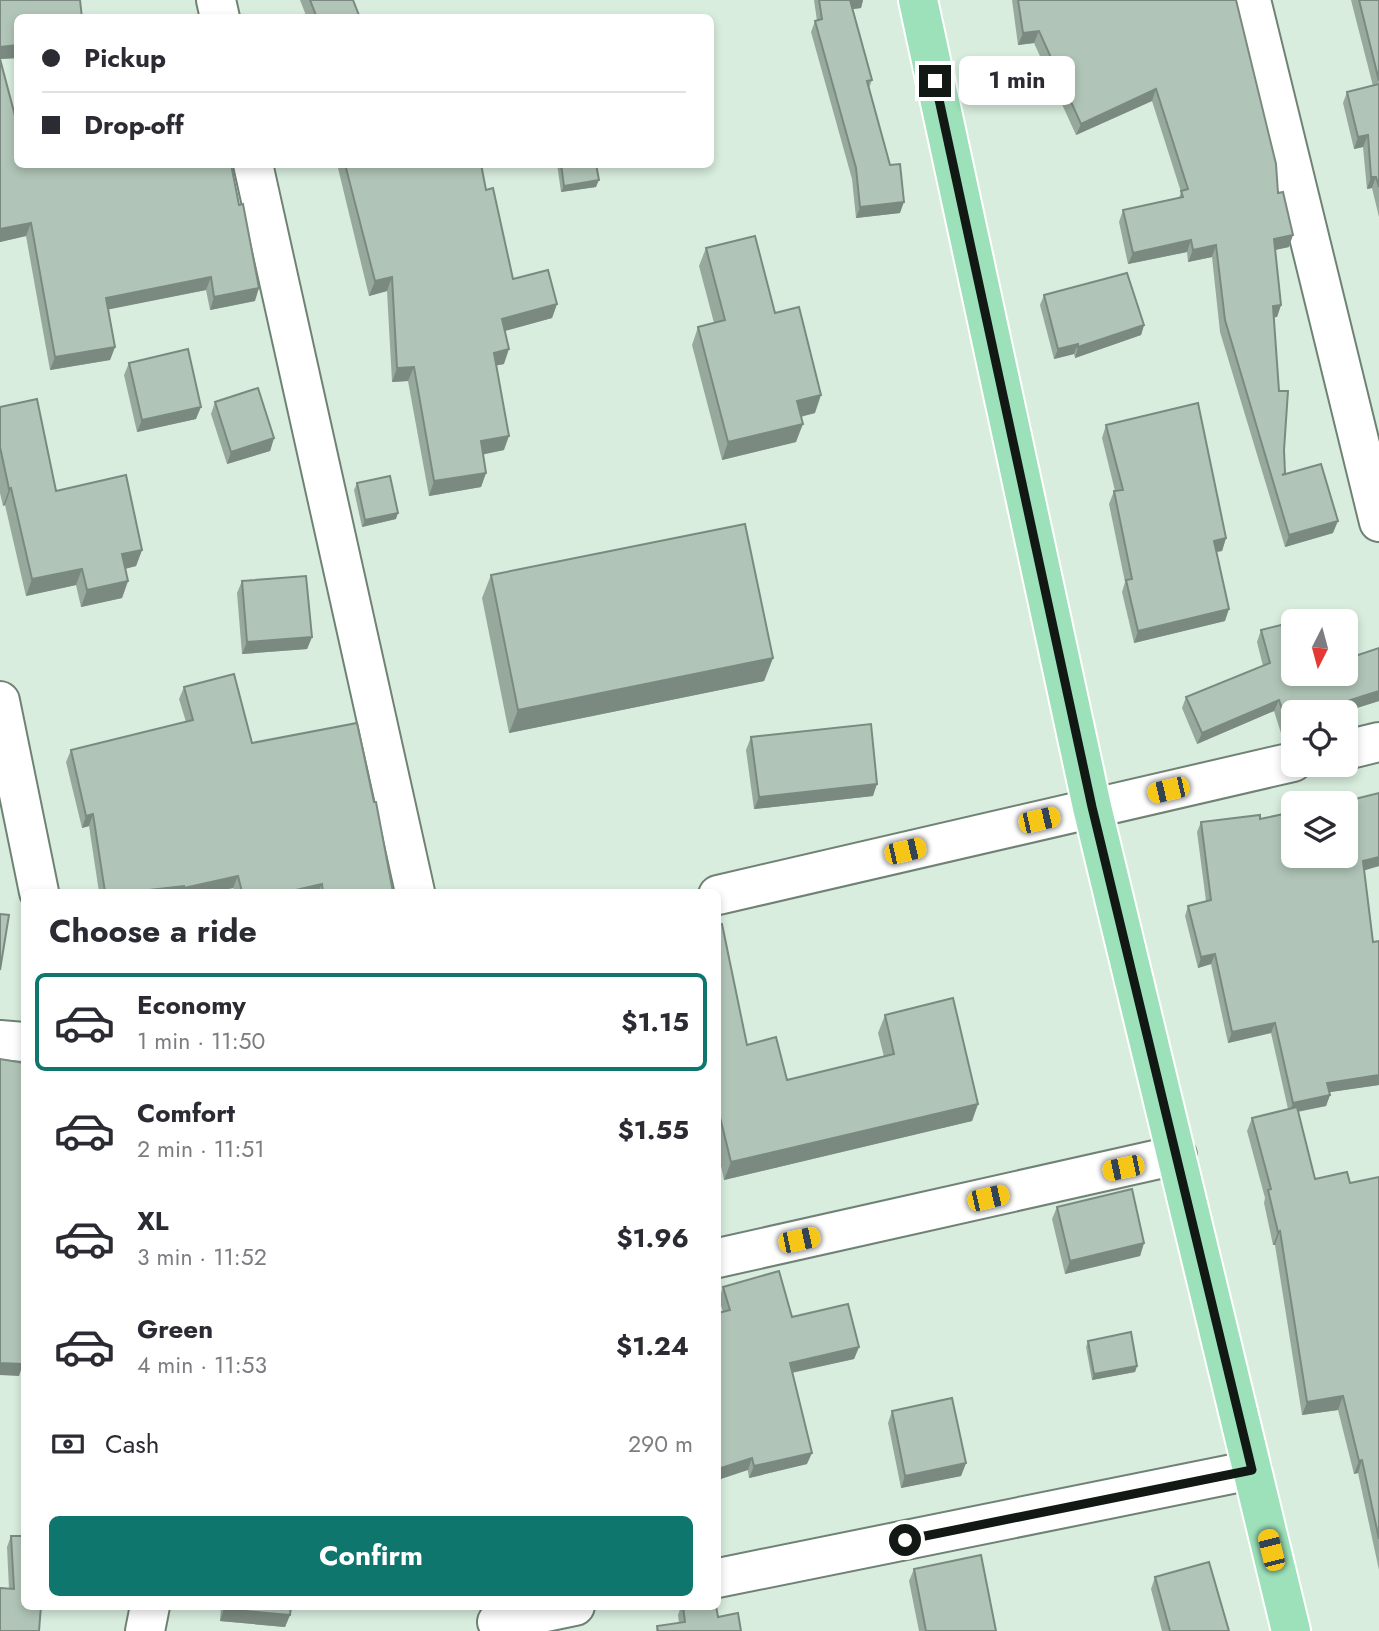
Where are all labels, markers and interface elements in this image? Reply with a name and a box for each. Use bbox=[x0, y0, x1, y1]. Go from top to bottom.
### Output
text: Pickup bbox=[84, 39, 166, 77]
callout: 1 min bbox=[960, 56, 1075, 106]
text: 1 min bbox=[988, 63, 1046, 97]
route end bbox=[919, 65, 951, 97]
text: Drop-off bbox=[84, 106, 184, 144]
north arrow bbox=[1281, 609, 1358, 686]
map controls bbox=[1281, 609, 1358, 868]
button: locate bbox=[1281, 700, 1358, 777]
car bbox=[1146, 775, 1191, 805]
button: layers bbox=[1281, 791, 1358, 868]
car bbox=[1017, 805, 1062, 835]
car bbox=[883, 836, 928, 866]
text: Choose a ride bbox=[49, 908, 257, 954]
text: Economy bbox=[137, 986, 246, 1024]
icon: car bbox=[53, 991, 116, 1054]
text: $1.15 bbox=[621, 1003, 689, 1041]
text: 1 min · 11:50 bbox=[137, 1024, 265, 1058]
text: Comfort bbox=[137, 1094, 235, 1132]
icon: car bbox=[53, 1099, 116, 1162]
text: $1.55 bbox=[618, 1111, 689, 1149]
text: 2 min · 11:51 bbox=[137, 1132, 265, 1166]
car bbox=[1101, 1153, 1146, 1183]
car bbox=[966, 1183, 1011, 1213]
text: XL bbox=[137, 1202, 169, 1240]
icon: car bbox=[53, 1207, 116, 1270]
text: $1.96 bbox=[616, 1219, 689, 1257]
car bbox=[777, 1225, 822, 1255]
text: 3 min · 11:52 bbox=[137, 1240, 267, 1274]
text: Green bbox=[137, 1310, 213, 1348]
icon: car bbox=[53, 1315, 116, 1378]
text: $1.24 bbox=[616, 1327, 689, 1365]
text: 4 min · 11:53 bbox=[137, 1348, 267, 1382]
icon: cash bbox=[49, 1425, 87, 1463]
text: Cash bbox=[105, 1425, 159, 1463]
text: 290 m bbox=[628, 1427, 693, 1461]
button: Confirm bbox=[49, 1516, 693, 1596]
route start bbox=[889, 1524, 921, 1556]
car bbox=[1256, 1527, 1287, 1573]

